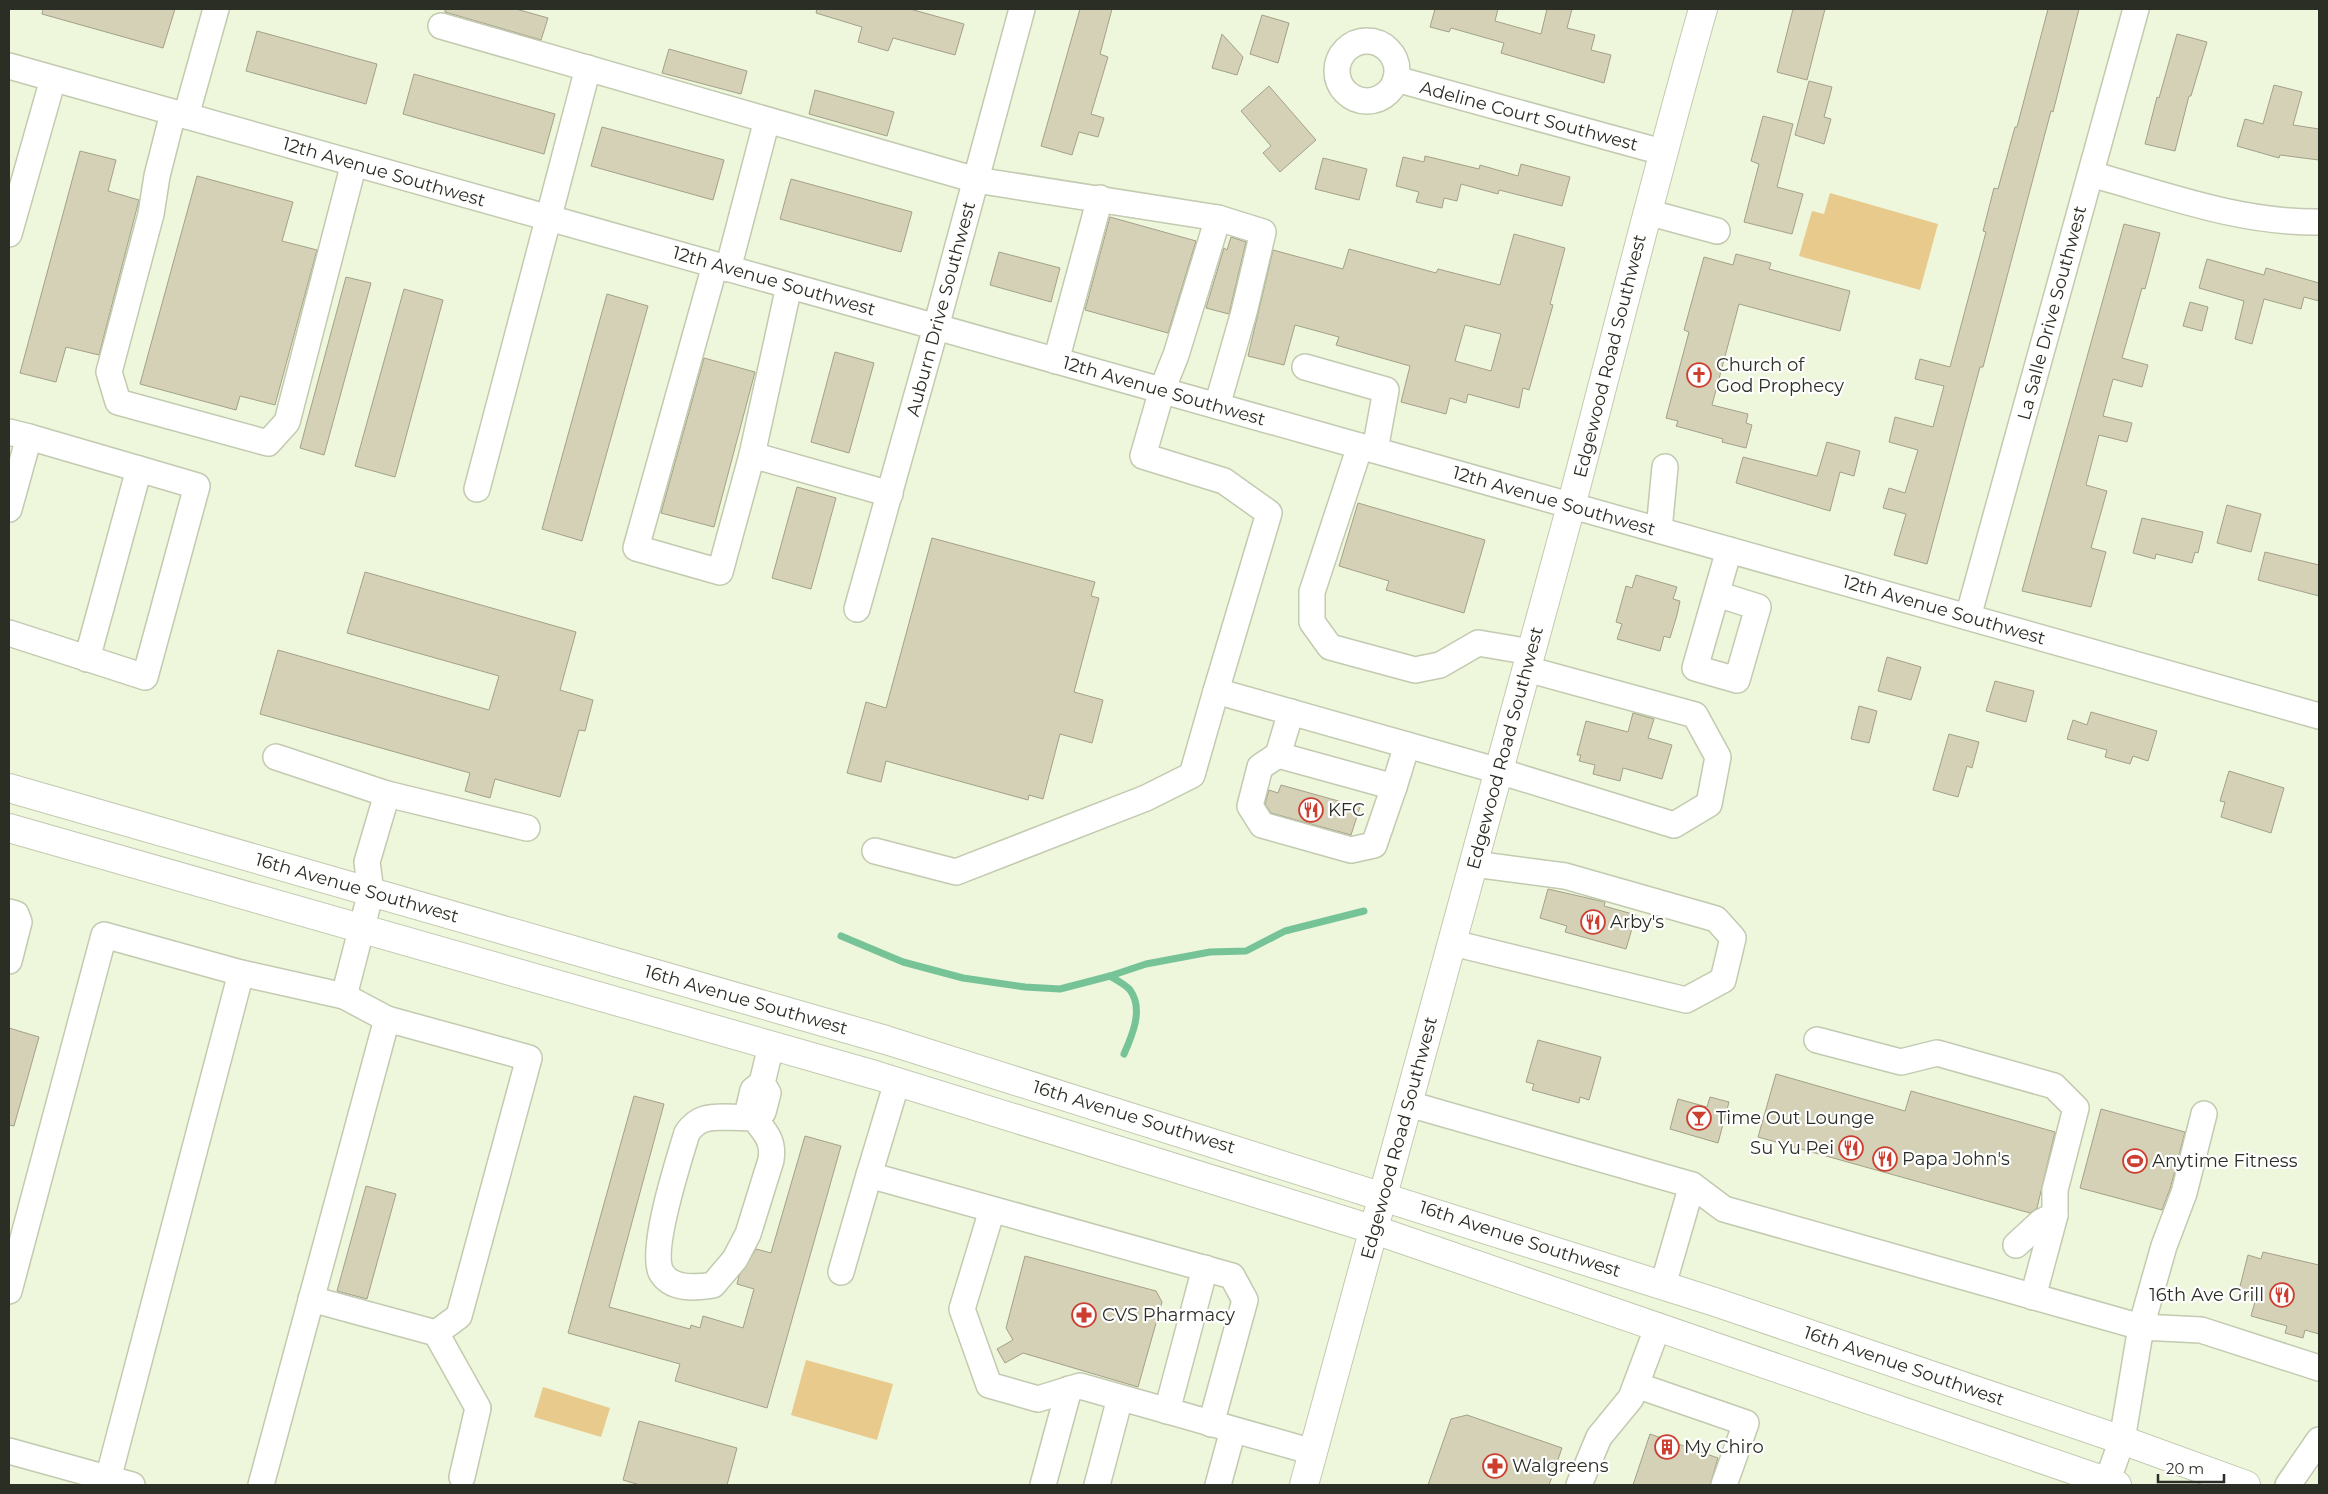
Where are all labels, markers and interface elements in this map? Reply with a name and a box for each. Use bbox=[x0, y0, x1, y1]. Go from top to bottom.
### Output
street label: Adeline Court Southwest bbox=[1418, 76, 1640, 156]
street label: 12th Avenue Southwest bbox=[280, 133, 488, 211]
street label: Auburn Drive Southwest bbox=[902, 199, 980, 419]
street label: La Salle Drive Southwest bbox=[2013, 203, 2091, 423]
street label: Edgewood Road Southwest bbox=[1569, 232, 1651, 480]
street label: 12th Avenue Southwest bbox=[670, 242, 878, 320]
street label: 12th Avenue Southwest bbox=[1060, 352, 1268, 430]
place label: Church of God Prophecy bbox=[1716, 354, 1844, 397]
church icon: Church of God Prophecy bbox=[1686, 362, 1712, 388]
street label: 12th Avenue Southwest bbox=[1450, 462, 1658, 540]
street label: 12th Avenue Southwest bbox=[1840, 571, 2048, 649]
street label: Edgewood Road Southwest bbox=[1462, 624, 1548, 872]
restaurant icon: KFC bbox=[1298, 797, 1324, 823]
place label: KFC bbox=[1328, 799, 1365, 821]
street label: 16th Avenue Southwest bbox=[253, 848, 461, 928]
restaurant icon: Arby's bbox=[1580, 909, 1606, 935]
place label: Arby's bbox=[1610, 911, 1664, 933]
street label: 16th Avenue Southwest bbox=[642, 960, 850, 1040]
street label: Edgewood Road Southwest bbox=[1356, 1014, 1442, 1262]
street label: 16th Avenue Southwest bbox=[1030, 1076, 1238, 1158]
bar icon: Time Out Lounge bbox=[1686, 1105, 1712, 1131]
place label: Time Out Lounge bbox=[1716, 1107, 1874, 1129]
restaurant icon: Su Yu Pei bbox=[1838, 1135, 1864, 1161]
place label: Su Yu Pei bbox=[1750, 1137, 1834, 1159]
restaurant icon: Papa John's bbox=[1872, 1146, 1898, 1172]
place label: Papa John's bbox=[1902, 1148, 2010, 1170]
sports icon: Anytime Fitness bbox=[2122, 1148, 2148, 1174]
place label: Anytime Fitness bbox=[2152, 1150, 2298, 1172]
street label: 16th Avenue Southwest bbox=[1416, 1196, 1624, 1282]
restaurant icon: 16th Ave Grill bbox=[2269, 1282, 2295, 1308]
place label: 16th Ave Grill bbox=[2149, 1284, 2264, 1306]
pharmacy icon: CVS Pharmacy bbox=[1071, 1302, 1097, 1328]
place label: CVS Pharmacy bbox=[1102, 1304, 1235, 1326]
street label: 16th Avenue Southwest bbox=[1801, 1321, 2007, 1411]
building icon: My Chiro bbox=[1654, 1434, 1680, 1460]
place label: My Chiro bbox=[1684, 1436, 1764, 1458]
scale bar bbox=[2158, 1452, 2224, 1484]
pharmacy icon: Walgreens bbox=[1482, 1453, 1508, 1479]
place label: Walgreens bbox=[1512, 1455, 1609, 1477]
text: 20 m bbox=[2166, 1459, 2204, 1478]

